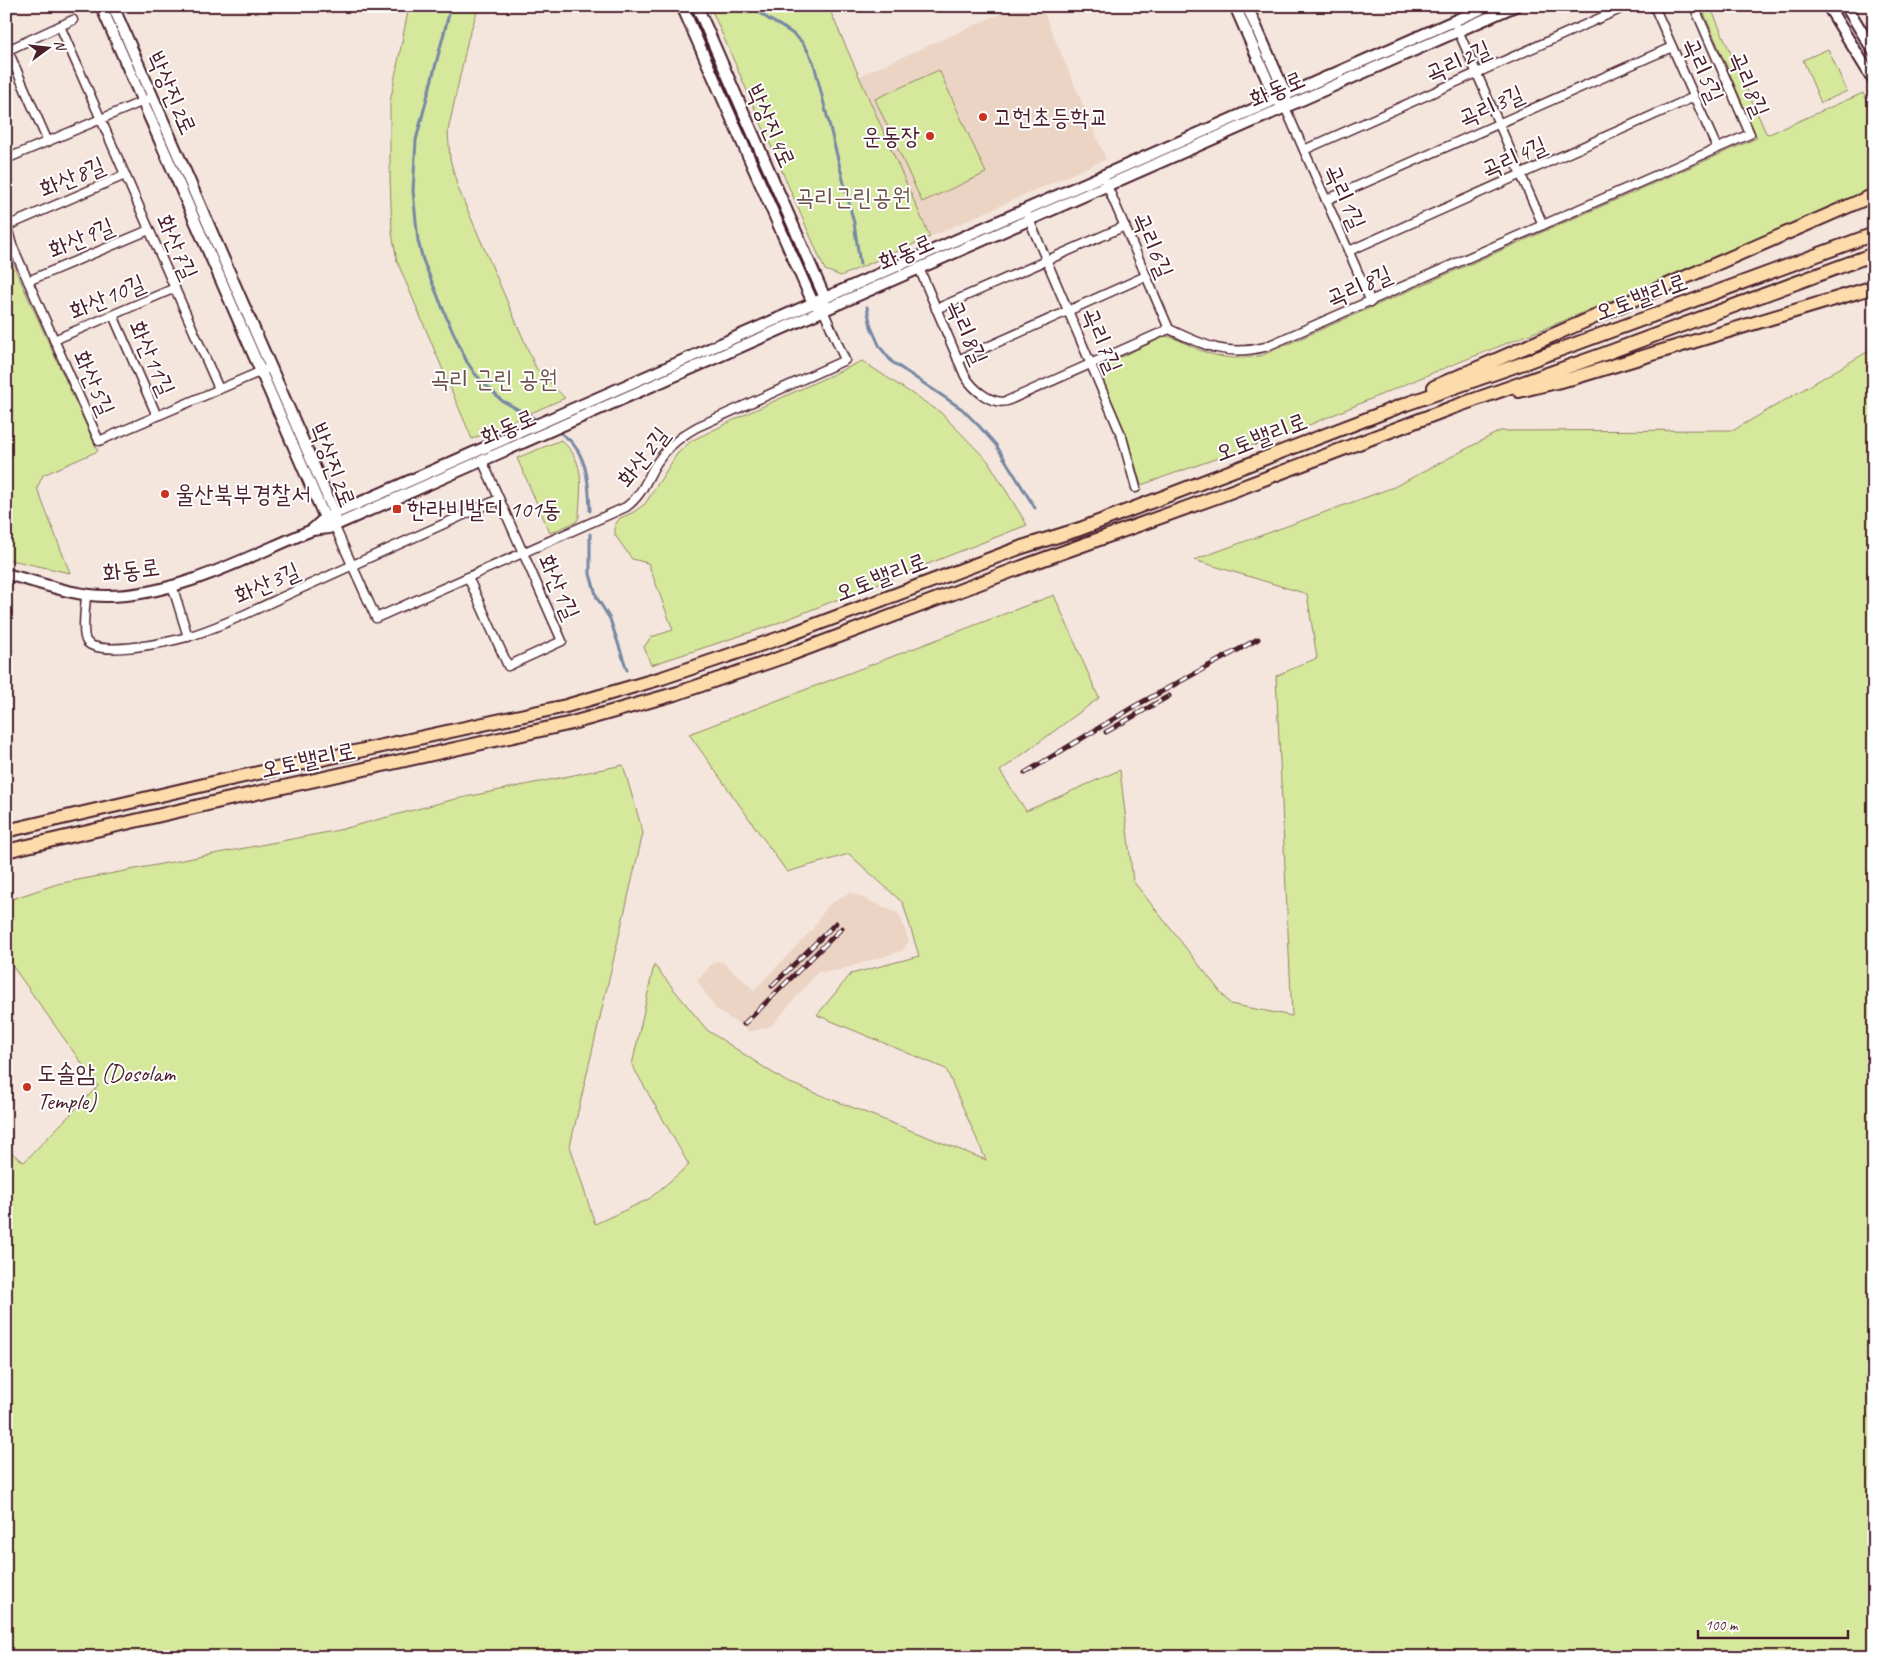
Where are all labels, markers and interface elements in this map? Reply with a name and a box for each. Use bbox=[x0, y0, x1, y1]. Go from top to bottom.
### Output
north arrow bbox=[22, 22, 72, 72]
street label: 곡리5길 bbox=[1675, 32, 1731, 108]
street label: 곡리2길 bbox=[1420, 33, 1496, 89]
text: N bbox=[51, 38, 70, 53]
street label: 곡리8길 bbox=[1722, 46, 1776, 122]
street label: 박상진2로 bbox=[140, 47, 204, 139]
street label: 화동로 bbox=[1244, 64, 1310, 114]
street label: 곡리3길 bbox=[1453, 78, 1529, 134]
street label: 박상진4로 bbox=[739, 80, 803, 172]
place label: 고헌초등학교 bbox=[993, 102, 1109, 132]
marker: 고헌초등학교 bbox=[977, 111, 989, 123]
place label: 운동장 bbox=[862, 121, 920, 151]
street label: 곡리4길 bbox=[1476, 129, 1552, 185]
marker: 운동장 bbox=[924, 130, 936, 142]
street label: 화산8길 bbox=[34, 150, 110, 204]
street label: 곡리1길 bbox=[1317, 159, 1373, 235]
park label: 곡리근린공원 bbox=[795, 182, 911, 212]
street label: 곡리6길 bbox=[1126, 207, 1180, 283]
street label: 화산7길 bbox=[149, 209, 205, 285]
street label: 화산9길 bbox=[43, 211, 119, 265]
street label: 화동로 bbox=[873, 227, 939, 277]
street label: 곡리8길 bbox=[1321, 258, 1397, 314]
street label: 오토밸리로 bbox=[1591, 266, 1691, 328]
street label: 화산10길 bbox=[65, 268, 149, 326]
street label: 곡리8길 bbox=[939, 294, 995, 370]
street label: 곡리7길 bbox=[1075, 302, 1129, 378]
street label: 화산11길 bbox=[122, 316, 182, 400]
street label: 화산5길 bbox=[66, 345, 122, 421]
park label: 곡리 근린 공원 bbox=[430, 364, 558, 394]
street label: 화동로 bbox=[475, 402, 541, 452]
street label: 오토밸리로 bbox=[1211, 406, 1311, 468]
street label: 박상진2로 bbox=[303, 419, 363, 511]
street label: 화산2길 bbox=[610, 421, 676, 493]
place label: 울산북부경찰서 bbox=[175, 479, 310, 509]
marker: 울산북부경찰서 bbox=[159, 488, 171, 500]
place label: 한라비발디 101동 bbox=[407, 494, 561, 524]
marker: 한라비발디 101동 bbox=[391, 503, 403, 515]
street label: 오토밸리로 bbox=[831, 546, 931, 608]
street label: 화산1길 bbox=[531, 549, 587, 625]
street label: 화동로 bbox=[100, 552, 162, 588]
street label: 화산3길 bbox=[229, 555, 305, 611]
street label: 오토밸리로 bbox=[258, 735, 358, 785]
place label: 도솔암 (Dosolam Temple) bbox=[37, 1058, 176, 1116]
marker: 도솔암 (Dosolam Temple) bbox=[21, 1081, 33, 1093]
scale bar bbox=[1698, 1608, 1848, 1640]
text: 100 m bbox=[1705, 1616, 1739, 1635]

